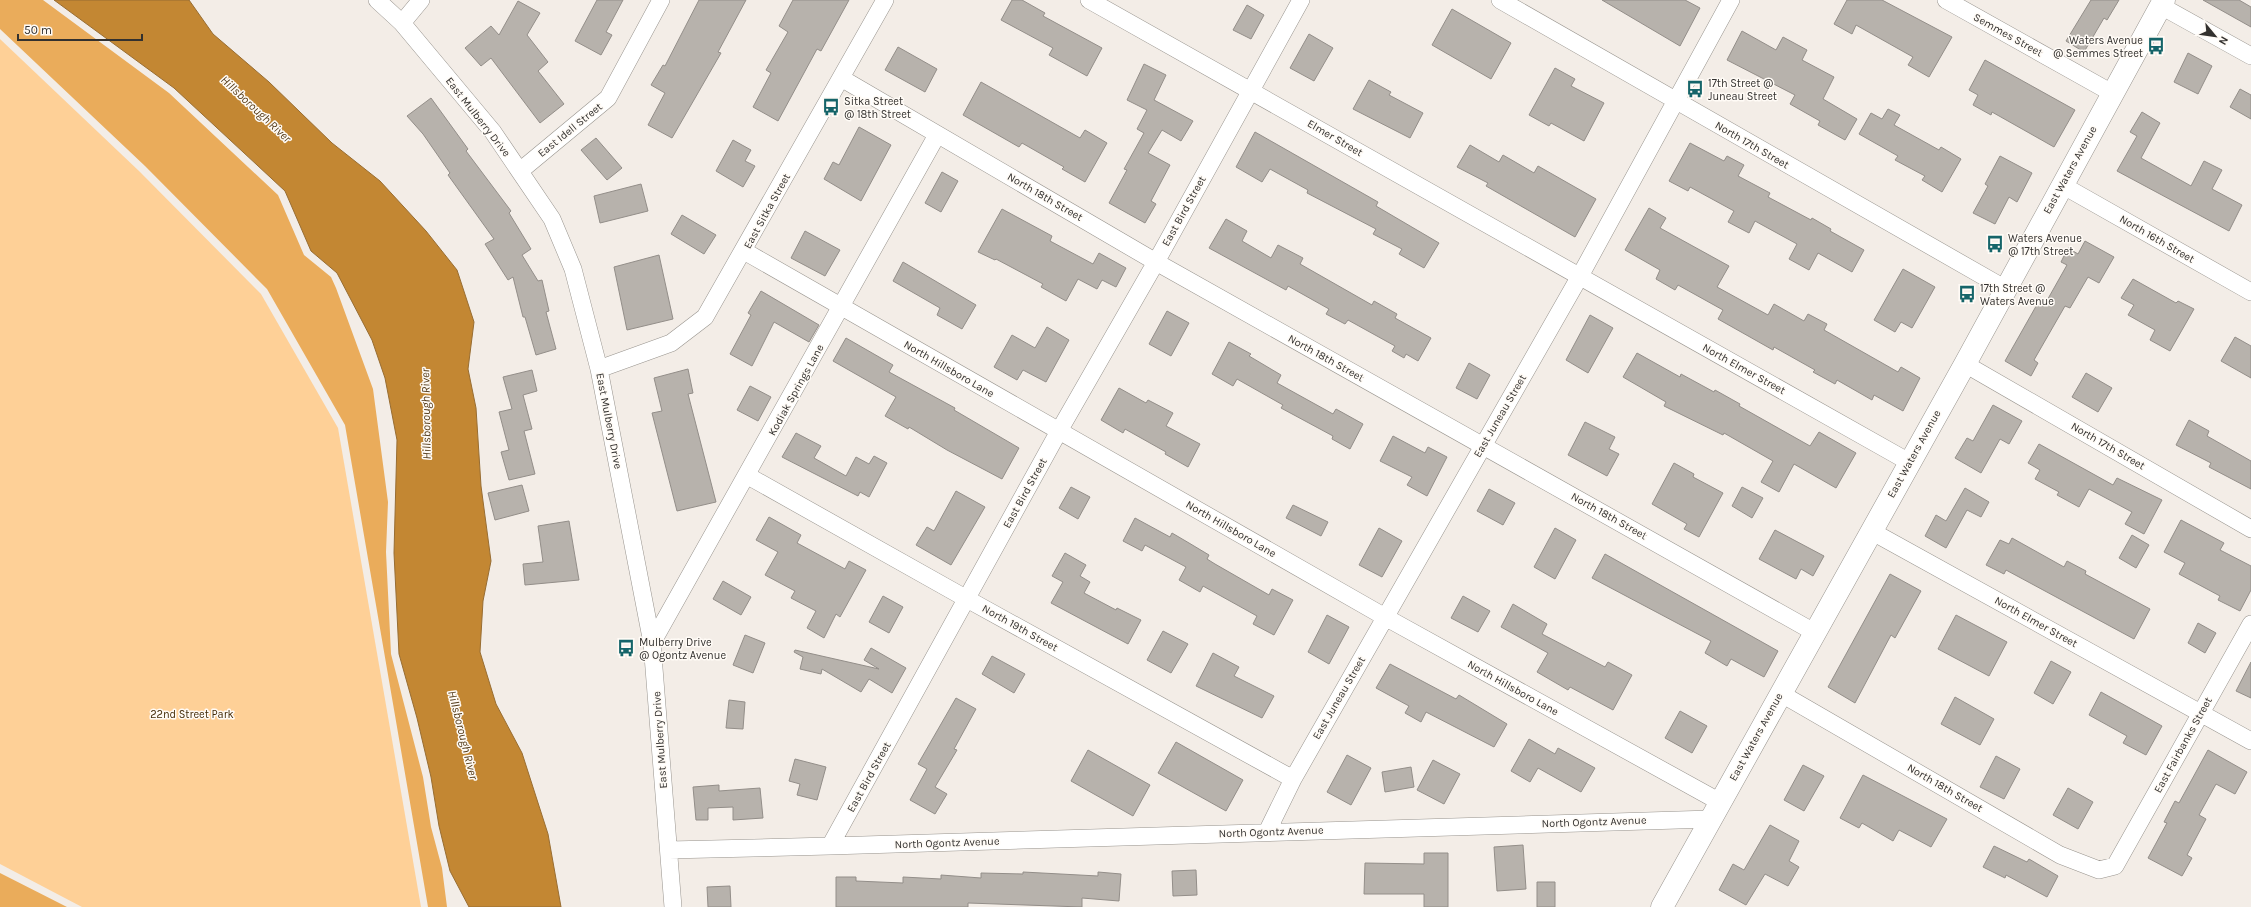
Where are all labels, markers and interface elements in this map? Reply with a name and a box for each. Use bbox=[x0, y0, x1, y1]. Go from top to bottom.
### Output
street label: Semmes Street bbox=[1971, 11, 2045, 59]
scale bar bbox=[18, 16, 142, 42]
north arrow bbox=[2195, 16, 2235, 56]
text: 50 m bbox=[24, 23, 52, 37]
place label: Waters Avenue @ Semmes Street bbox=[2053, 34, 2143, 60]
text: N bbox=[2216, 34, 2231, 47]
bus stop icon: Waters Avenue @ Semmes Street bbox=[2146, 36, 2166, 56]
water label: Hillsborough River bbox=[218, 73, 295, 146]
street label: East Mulberry Drive bbox=[443, 75, 513, 160]
place label: 17th Street @ Juneau Street bbox=[1708, 77, 1777, 103]
bus stop icon: 17th Street @ Juneau Street bbox=[1685, 79, 1705, 99]
place label: Sitka Street @ 18th Street bbox=[844, 95, 911, 121]
bus stop icon: Sitka Street @ 18th Street bbox=[821, 97, 841, 117]
street label: East Idell Street bbox=[535, 100, 605, 160]
street label: Elmer Street bbox=[1305, 117, 1365, 159]
street label: North 17th Street bbox=[1713, 119, 1791, 171]
street label: East Waters Avenue bbox=[2040, 123, 2100, 216]
street label: North 18th Street bbox=[1005, 170, 1085, 224]
street label: East Sitka Street bbox=[741, 171, 793, 251]
street label: East Bird Street bbox=[1159, 174, 1209, 248]
street label: North 16th Street bbox=[2117, 212, 2197, 266]
place label: Waters Avenue @ 17th Street bbox=[2008, 232, 2082, 258]
bus stop icon: Waters Avenue @ 17th Street bbox=[1985, 234, 2005, 254]
place label: 17th Street @ Waters Avenue bbox=[1980, 282, 2054, 308]
bus stop icon: 17th Street @ Waters Avenue bbox=[1957, 284, 1977, 304]
street label: North 18th Street bbox=[1286, 332, 1366, 384]
street label: North Hillsboro Lane bbox=[902, 338, 997, 400]
street label: North Elmer Street bbox=[1700, 341, 1788, 397]
street label: Kodiak Springs Lane bbox=[765, 342, 827, 438]
water label: Hillsborough River bbox=[418, 367, 434, 460]
street label: East Mulberry Drive bbox=[593, 372, 625, 470]
street label: East Juneau Street bbox=[1471, 372, 1529, 460]
street label: East Waters Avenue bbox=[1884, 407, 1944, 500]
street label: North 17th Street bbox=[2069, 420, 2147, 472]
street label: East Bird Street bbox=[1000, 456, 1050, 530]
street label: North 18th Street bbox=[1569, 490, 1649, 542]
street label: North Hillsboro Lane bbox=[1184, 498, 1279, 560]
street label: North Elmer Street bbox=[1992, 594, 2080, 650]
street label: North 19th Street bbox=[980, 602, 1060, 654]
place label: Mulberry Drive @ Ogontz Avenue bbox=[639, 636, 726, 662]
bus stop icon: Mulberry Drive @ Ogontz Avenue bbox=[616, 638, 636, 658]
street label: East Juneau Street bbox=[1310, 654, 1368, 742]
street label: North Hillsboro Lane bbox=[1465, 658, 1561, 719]
water label: Hillsborough River bbox=[445, 689, 481, 782]
street label: East Waters Avenue bbox=[1726, 690, 1786, 783]
street label: East Mulberry Drive bbox=[650, 691, 670, 789]
street label: East Fairbanks Street bbox=[2151, 695, 2215, 795]
park label: 22nd Street Park bbox=[150, 708, 234, 721]
street label: East Bird Street bbox=[844, 740, 894, 814]
street label: North 18th Street bbox=[1905, 761, 1985, 815]
street label: North Ogontz Avenue bbox=[1541, 814, 1647, 830]
street label: North Ogontz Avenue bbox=[1218, 824, 1324, 840]
street label: North Ogontz Avenue bbox=[894, 835, 1000, 851]

